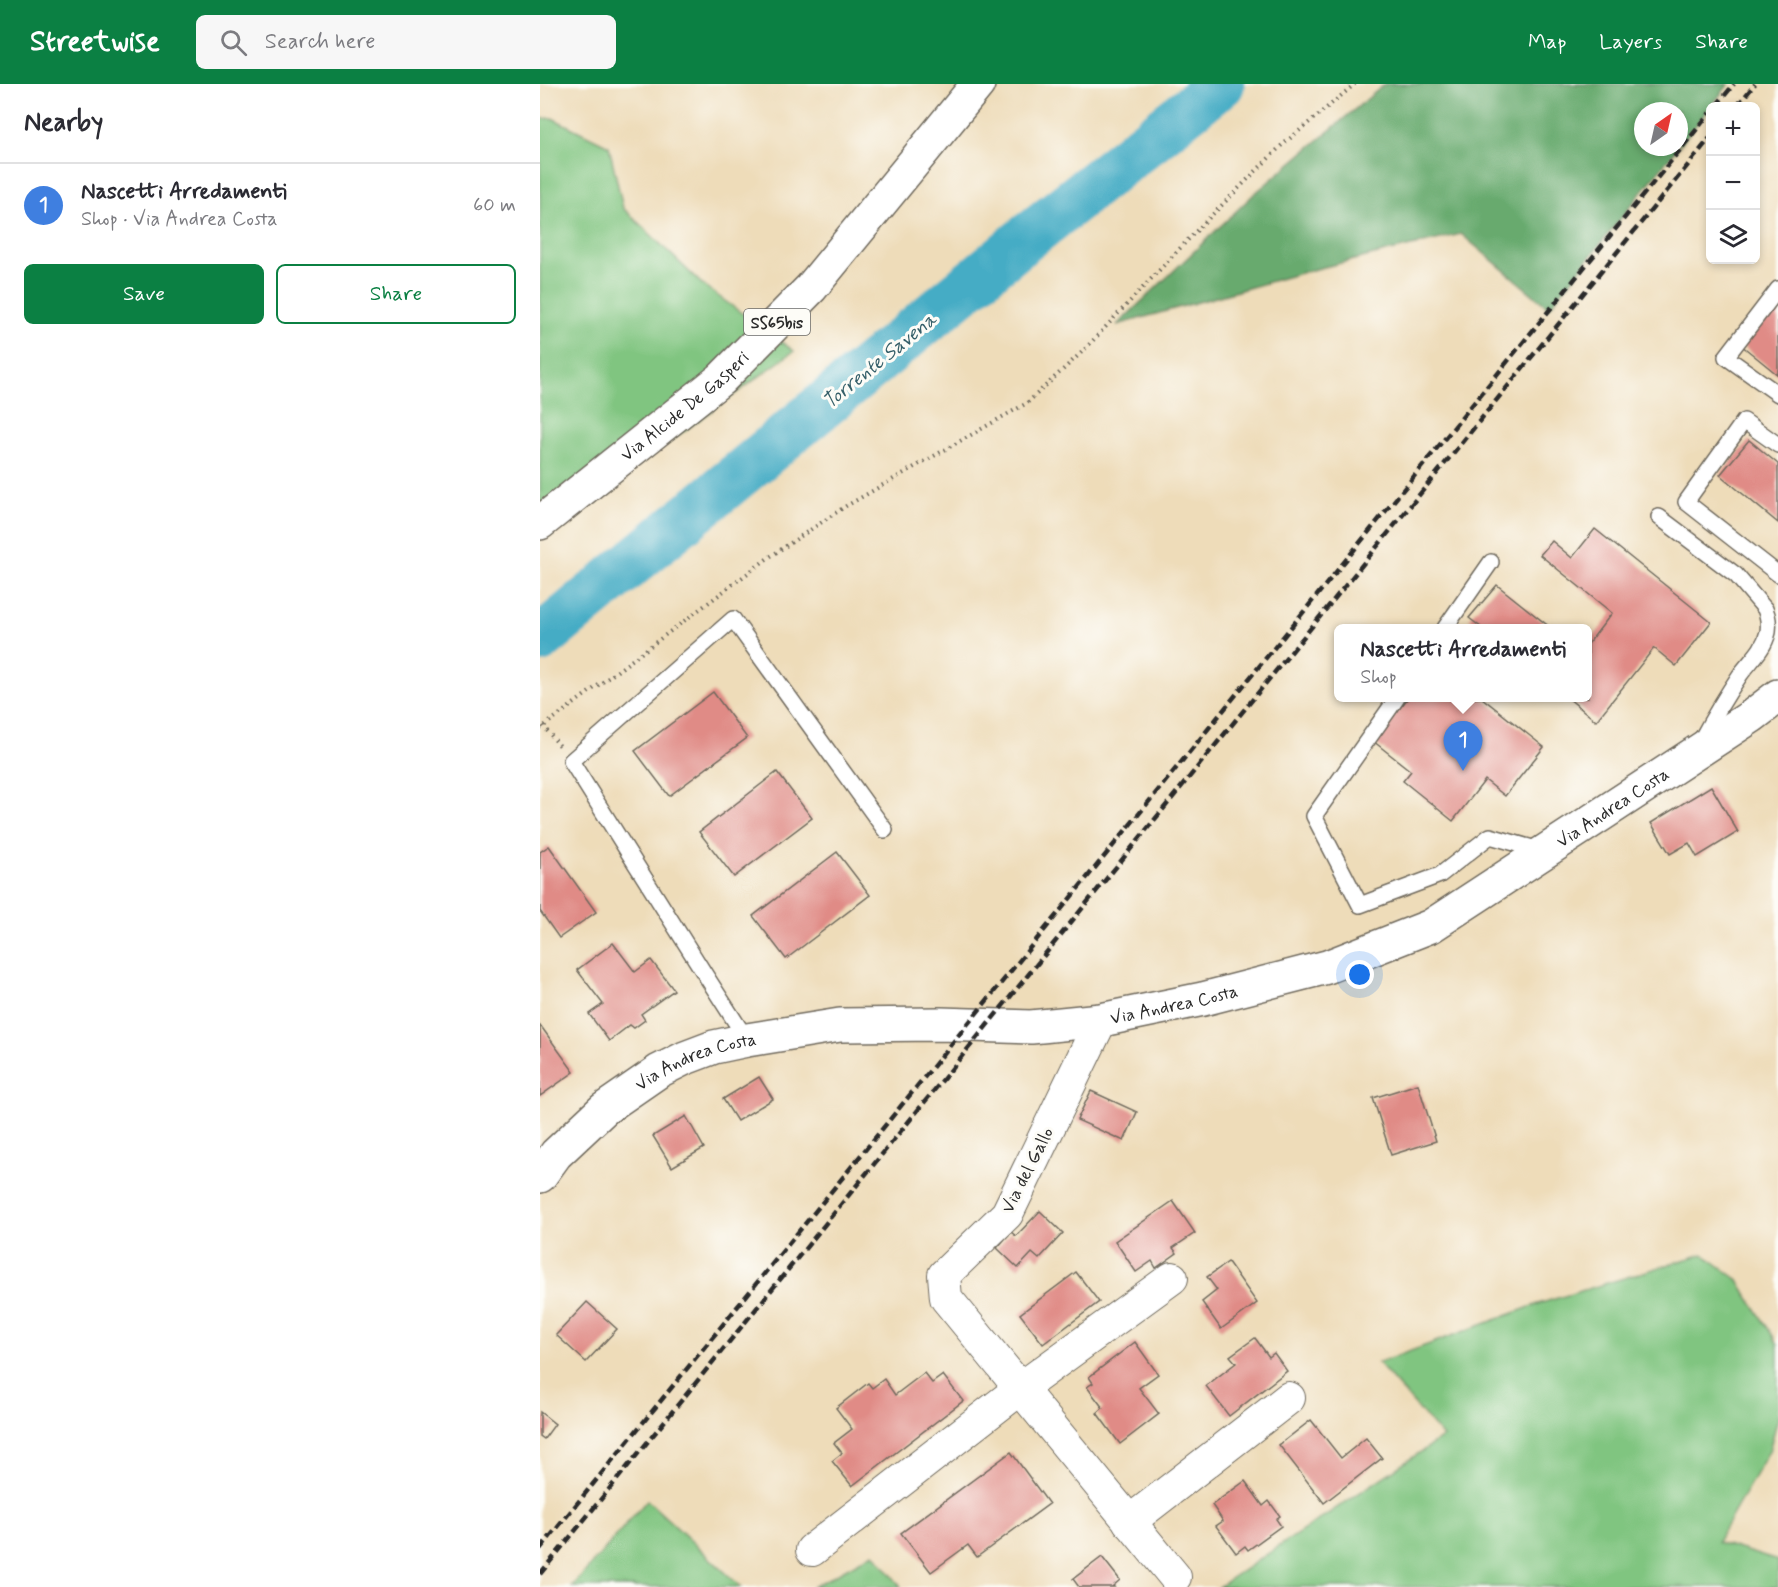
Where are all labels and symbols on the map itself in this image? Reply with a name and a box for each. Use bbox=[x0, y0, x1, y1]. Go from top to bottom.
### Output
north arrow bbox=[1634, 102, 1688, 156]
water label: Torrente Savena bbox=[817, 306, 943, 415]
road number: SS65bis bbox=[744, 309, 810, 335]
street label: Via Alcide De Gasperi bbox=[616, 346, 755, 467]
pin: 1 bbox=[1444, 722, 1482, 771]
street label: Via Andrea Costa bbox=[1552, 762, 1674, 854]
your location bbox=[1345, 960, 1374, 989]
street label: Via Andrea Costa bbox=[1108, 979, 1241, 1031]
street label: Via Andrea Costa bbox=[631, 1028, 758, 1097]
street label: Via del Gallo bbox=[996, 1123, 1060, 1217]

